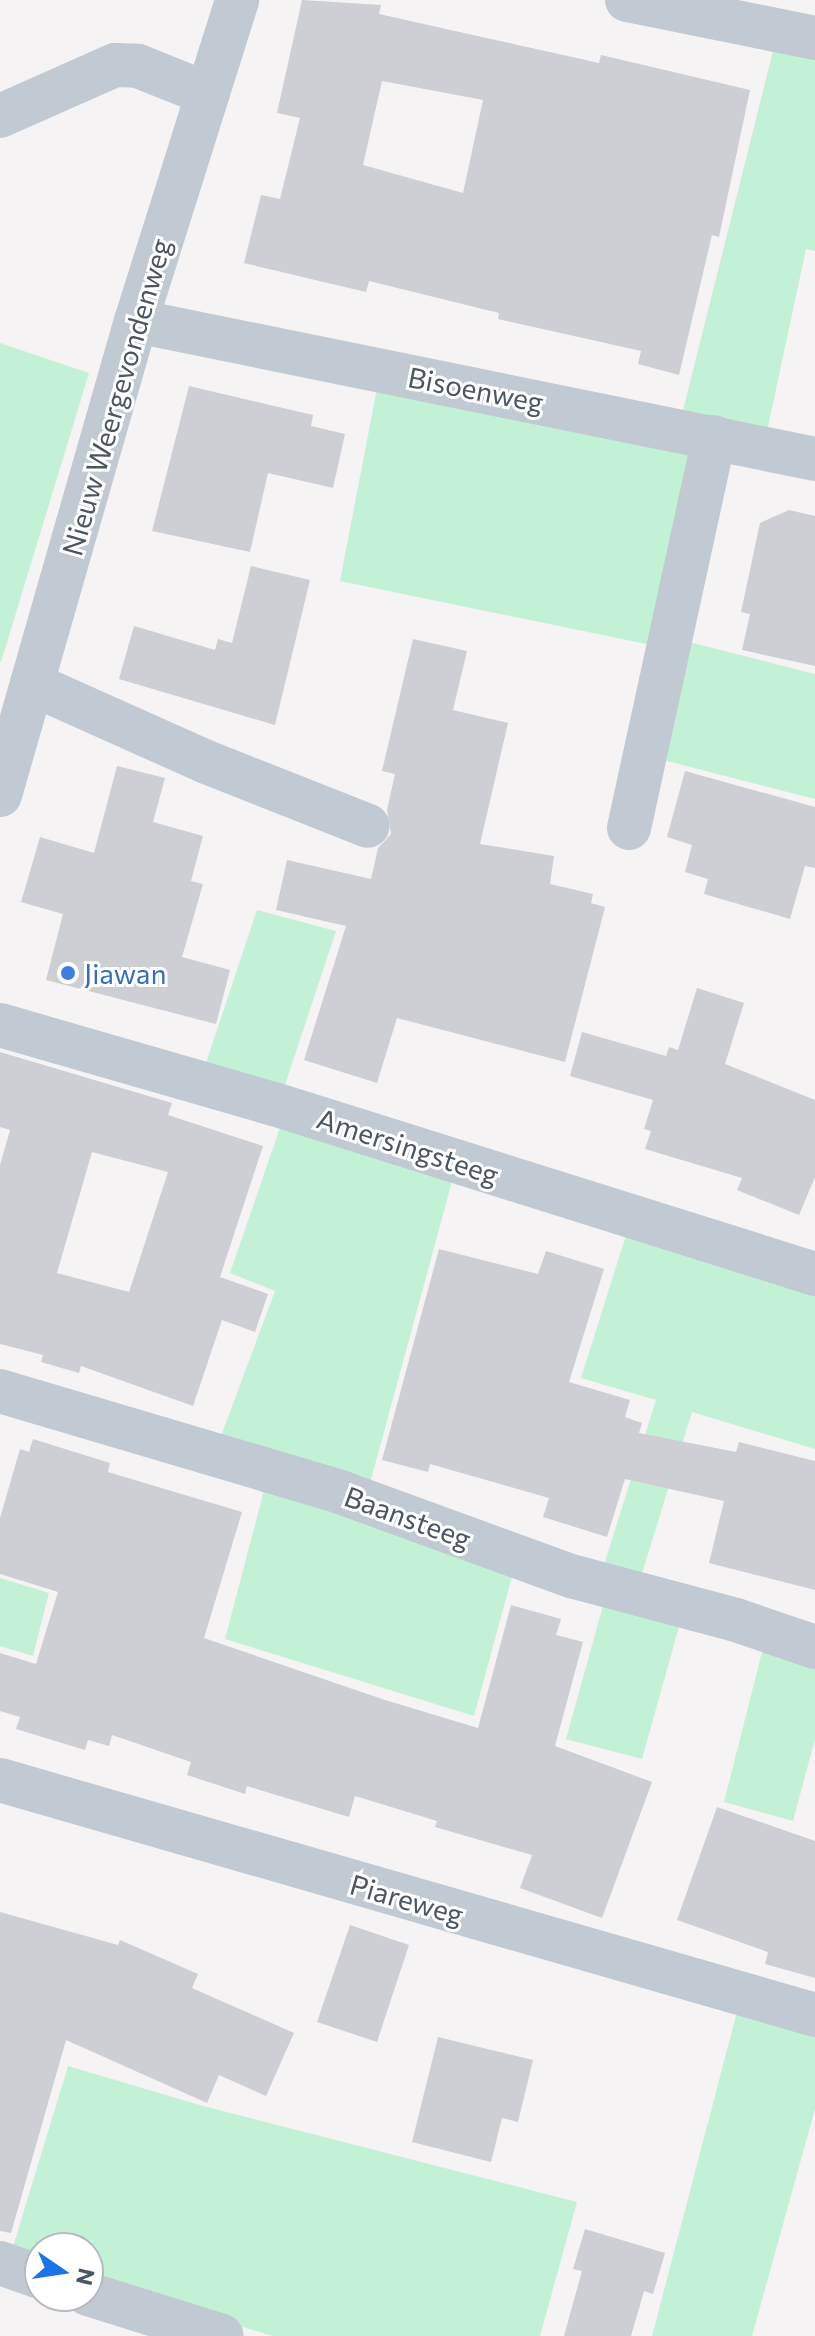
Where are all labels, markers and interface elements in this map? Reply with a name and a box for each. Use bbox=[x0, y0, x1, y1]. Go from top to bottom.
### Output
street label: Nieuw Weergevondenweg bbox=[55, 235, 177, 559]
street label: Bisoenweg bbox=[406, 359, 546, 419]
place label: Jiawan bbox=[84, 956, 166, 990]
marker: Jiawan bbox=[59, 964, 77, 982]
street label: Amersingsteeg bbox=[313, 1101, 503, 1191]
street label: Baansteeg bbox=[340, 1479, 476, 1555]
street label: Piareweg bbox=[346, 1867, 468, 1931]
north arrow bbox=[24, 2232, 104, 2312]
text: N bbox=[71, 2266, 101, 2288]

